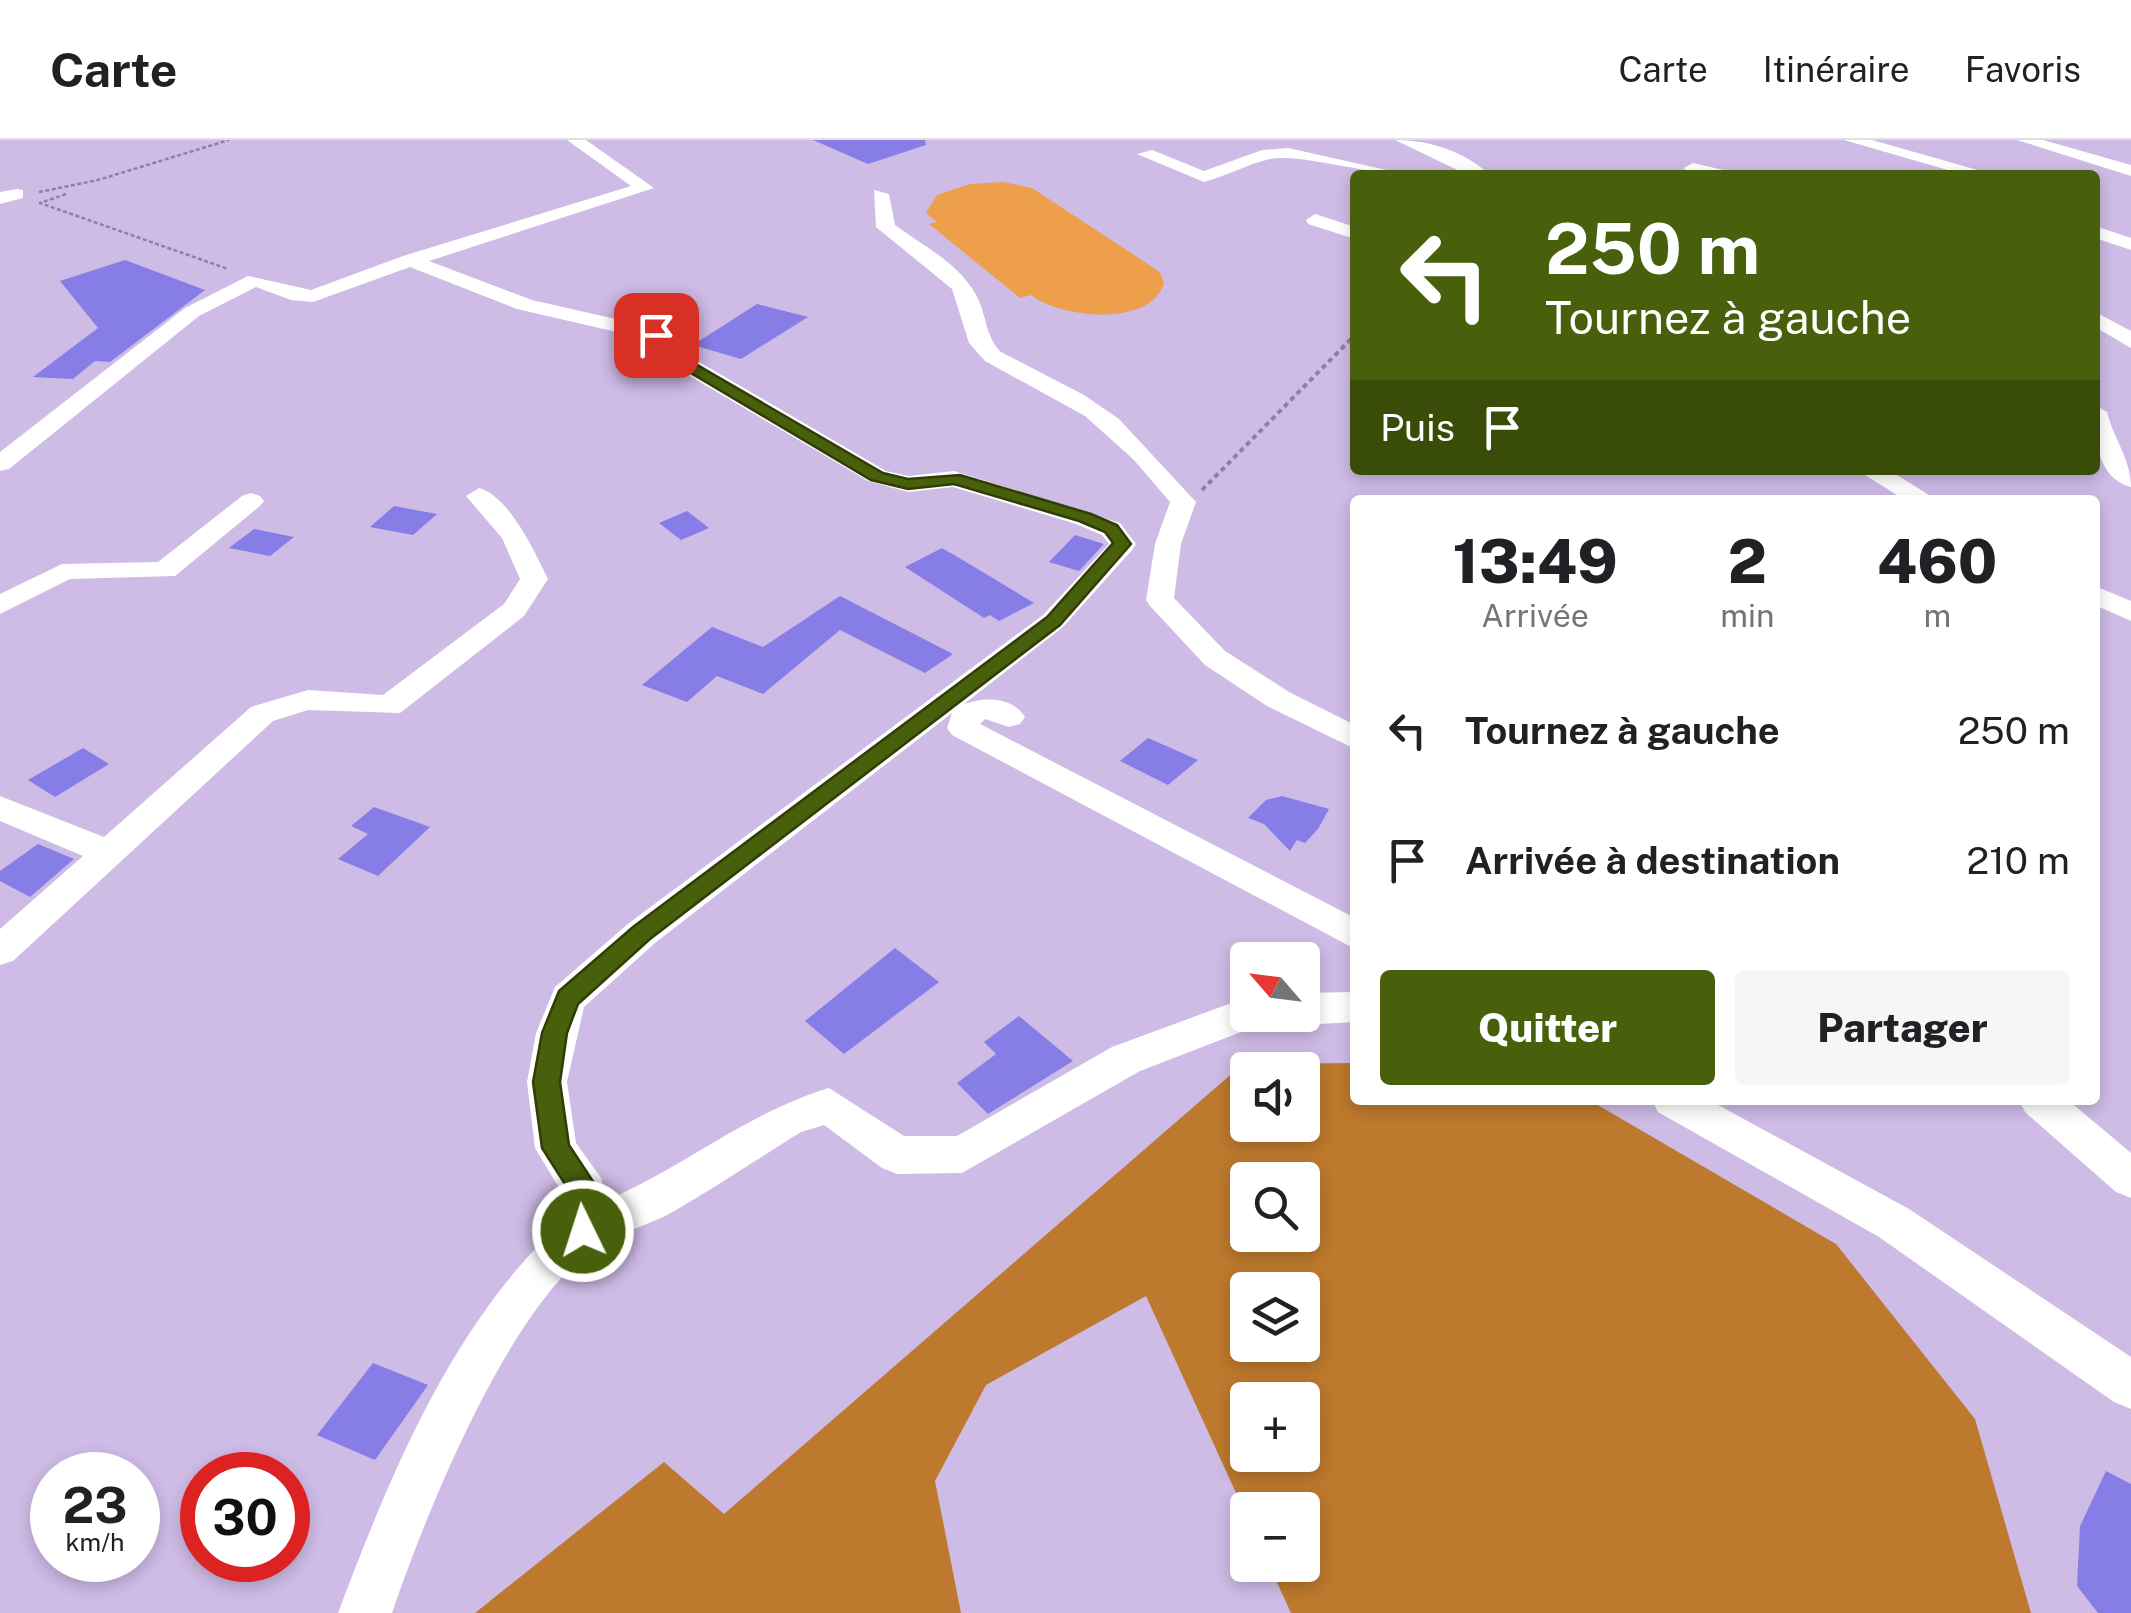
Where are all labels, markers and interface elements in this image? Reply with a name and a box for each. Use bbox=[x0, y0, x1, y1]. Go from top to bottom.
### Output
text: Carte bbox=[50, 41, 177, 98]
text: Carte bbox=[1618, 49, 1708, 90]
text: Itinéraire bbox=[1763, 49, 1910, 90]
text: Favoris bbox=[1965, 49, 2081, 90]
text: 250 m bbox=[1545, 207, 1760, 290]
icon: left bbox=[1380, 210, 1510, 340]
text: Tournez à gauche bbox=[1545, 291, 1911, 344]
pin bbox=[614, 293, 699, 378]
icon: arrive bbox=[629, 308, 684, 363]
icon: arrive bbox=[1475, 400, 1530, 455]
text: Puis bbox=[1380, 405, 1455, 450]
text: 13:49 bbox=[1453, 526, 1618, 597]
text: 2 bbox=[1728, 526, 1767, 597]
text: 460 bbox=[1877, 526, 1997, 597]
text: Arrivée bbox=[1481, 597, 1589, 634]
text: min bbox=[1720, 597, 1775, 634]
text: m bbox=[1923, 597, 1951, 634]
icon: left bbox=[1380, 703, 1435, 758]
text: Tournez à gauche bbox=[1465, 708, 1780, 753]
text: 250 m bbox=[1958, 708, 2070, 753]
icon: arrive bbox=[1380, 833, 1435, 888]
text: Arrivée à destination bbox=[1465, 838, 1840, 883]
text: 210 m bbox=[1967, 838, 2070, 883]
north arrow bbox=[1230, 942, 1320, 1032]
map controls bbox=[1230, 942, 1320, 1582]
button: Quitter bbox=[1380, 970, 1715, 1085]
button: Partager bbox=[1735, 970, 2070, 1085]
button: sound bbox=[1230, 1052, 1320, 1142]
button: search bbox=[1230, 1162, 1320, 1252]
position arrow bbox=[531, 1179, 635, 1283]
button: layers bbox=[1230, 1272, 1320, 1362]
button: + bbox=[1230, 1382, 1320, 1472]
speed limit sign: 30 bbox=[180, 1452, 310, 1582]
text: 23 bbox=[62, 1475, 128, 1534]
button: − bbox=[1230, 1492, 1320, 1582]
text: km/h bbox=[66, 1527, 124, 1557]

